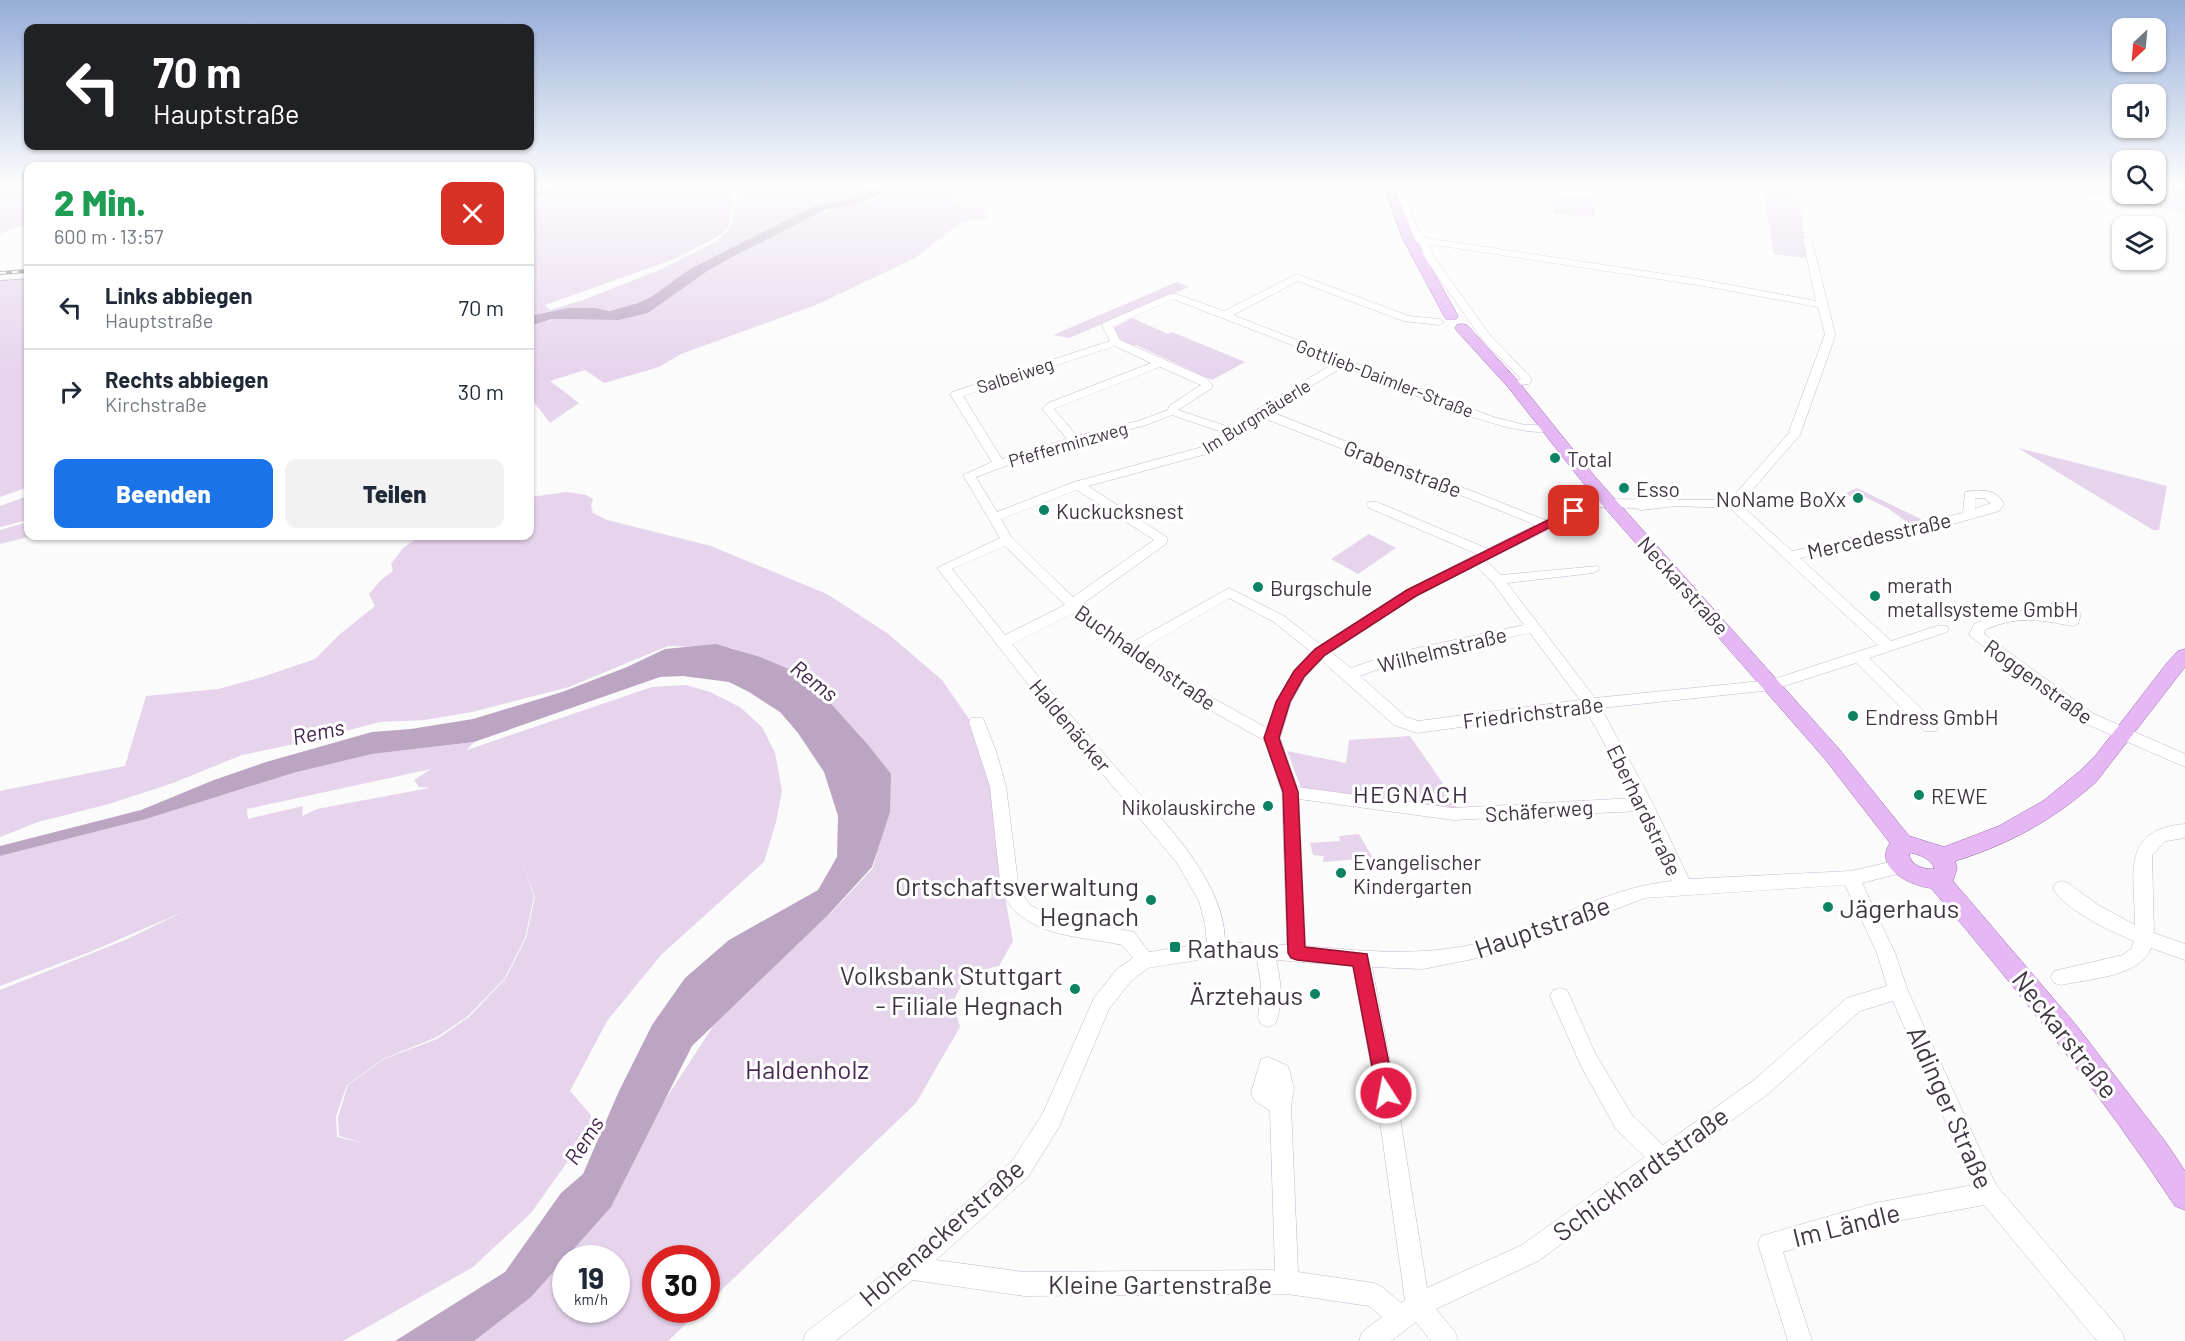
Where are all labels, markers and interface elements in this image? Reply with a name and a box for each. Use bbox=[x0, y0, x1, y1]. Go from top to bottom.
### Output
north arrow bbox=[2112, 18, 2166, 72]
map controls bbox=[2112, 18, 2166, 270]
text: 70 m bbox=[153, 46, 241, 96]
icon: left bbox=[54, 48, 132, 126]
button: sound bbox=[2112, 84, 2166, 138]
text: Hauptstraße bbox=[153, 97, 299, 129]
button: search bbox=[2112, 150, 2166, 204]
text: 2 Min. bbox=[54, 180, 146, 223]
button: close bbox=[441, 182, 504, 245]
button: layers bbox=[2112, 216, 2166, 270]
text: 600 m · 13:57 bbox=[54, 224, 163, 248]
text: Links abbiegen bbox=[105, 282, 253, 308]
icon: left bbox=[54, 291, 87, 324]
text: 70 m bbox=[459, 294, 504, 320]
text: Hauptstraße bbox=[105, 308, 213, 332]
street label: Gottlieb-Daimler-Straße bbox=[1293, 334, 1477, 422]
street label: Salbeiweg bbox=[974, 352, 1056, 398]
text: Rechts abbiegen bbox=[105, 366, 268, 392]
street label: Im Burgmäuerle bbox=[1198, 374, 1314, 458]
icon: right bbox=[54, 375, 87, 408]
text: 30 m bbox=[458, 378, 504, 404]
text: Kirchstraße bbox=[105, 392, 207, 416]
street label: Pfefferminzweg bbox=[1006, 416, 1130, 472]
street label: Grabenstraße bbox=[1341, 434, 1465, 502]
place label: Total bbox=[1567, 446, 1612, 471]
marker: Total bbox=[1548, 451, 1562, 465]
button: Beenden bbox=[54, 459, 273, 528]
button: Teilen bbox=[285, 459, 504, 528]
place label: Esso bbox=[1636, 476, 1680, 501]
marker: Esso bbox=[1617, 481, 1631, 495]
pin bbox=[1548, 485, 1599, 536]
place label: NoName BoXx bbox=[1716, 486, 1846, 511]
marker: NoName BoXx bbox=[1851, 491, 1865, 505]
icon: arrive bbox=[1557, 494, 1590, 527]
place label: Kuckucksnest bbox=[1056, 498, 1184, 523]
marker: Kuckucksnest bbox=[1037, 503, 1051, 517]
street label: Mercedesstraße bbox=[1805, 506, 1953, 564]
street label: Neckarstraße bbox=[1633, 531, 1735, 639]
place label: merath metallsysteme GmbH bbox=[1887, 572, 2078, 621]
place label: Burgschule bbox=[1270, 575, 1372, 600]
marker: Burgschule bbox=[1251, 580, 1265, 594]
marker: merath metallsysteme GmbH bbox=[1868, 589, 1882, 603]
street label: Buchhaldenstraße bbox=[1071, 599, 1221, 715]
street label: Wilhelmstraße bbox=[1375, 621, 1509, 677]
street label: Roggenstraße bbox=[1980, 633, 2098, 729]
water label: Rems bbox=[786, 654, 844, 706]
street label: Haldenäcker bbox=[1025, 673, 1117, 777]
street label: Friedrichstraße bbox=[1461, 691, 1605, 733]
place label: Endress GmbH bbox=[1865, 704, 1998, 729]
marker: Endress GmbH bbox=[1846, 709, 1860, 723]
water label: Rems bbox=[290, 713, 346, 749]
street label: Eberhardstraße bbox=[1602, 740, 1688, 880]
district label: HEGNACH bbox=[1353, 779, 1469, 808]
place label: REWE bbox=[1931, 783, 1988, 808]
marker: REWE bbox=[1912, 788, 1926, 802]
place label: Nikolauskirche bbox=[1121, 794, 1256, 819]
street label: Schäferweg bbox=[1484, 794, 1594, 826]
marker: Nikolauskirche bbox=[1261, 799, 1275, 813]
place label: Evangelischer Kindergarten bbox=[1353, 849, 1481, 898]
marker: Evangelischer Kindergarten bbox=[1334, 866, 1348, 880]
place label: Ortschaftsverwaltung Hegnach bbox=[895, 870, 1139, 931]
street label: Hauptstraße bbox=[1470, 888, 1614, 964]
place label: Jägerhaus bbox=[1840, 892, 1959, 923]
marker: Ortschaftsverwaltung Hegnach bbox=[1144, 893, 1158, 907]
marker: Jägerhaus bbox=[1821, 900, 1835, 914]
place label: Rathaus bbox=[1187, 932, 1279, 963]
marker: Rathaus bbox=[1168, 940, 1182, 954]
place label: Volksbank Stuttgart - Filiale Hegnach bbox=[840, 959, 1063, 1020]
street label: Neckarstraße bbox=[2007, 964, 2125, 1104]
place label: Ärztehaus bbox=[1189, 979, 1303, 1010]
marker: Volksbank Stuttgart - Filiale Hegnach bbox=[1068, 982, 1082, 996]
marker: Ärztehaus bbox=[1308, 987, 1322, 1001]
street label: Aldinger Straße bbox=[1901, 1021, 2001, 1193]
park label: Haldenholz bbox=[745, 1053, 869, 1084]
position arrow bbox=[1354, 1061, 1418, 1125]
street label: Schickhardtstraße bbox=[1546, 1099, 1734, 1247]
water label: Rems bbox=[558, 1111, 608, 1169]
street label: Hohenackerstraße bbox=[852, 1152, 1030, 1312]
street label: Im Ländle bbox=[1789, 1196, 1903, 1252]
speed limit sign: 30 bbox=[642, 1245, 720, 1323]
text: 19 bbox=[578, 1259, 604, 1295]
street label: Kleine Gartenstraße bbox=[1048, 1268, 1272, 1299]
text: km/h bbox=[574, 1290, 608, 1308]

